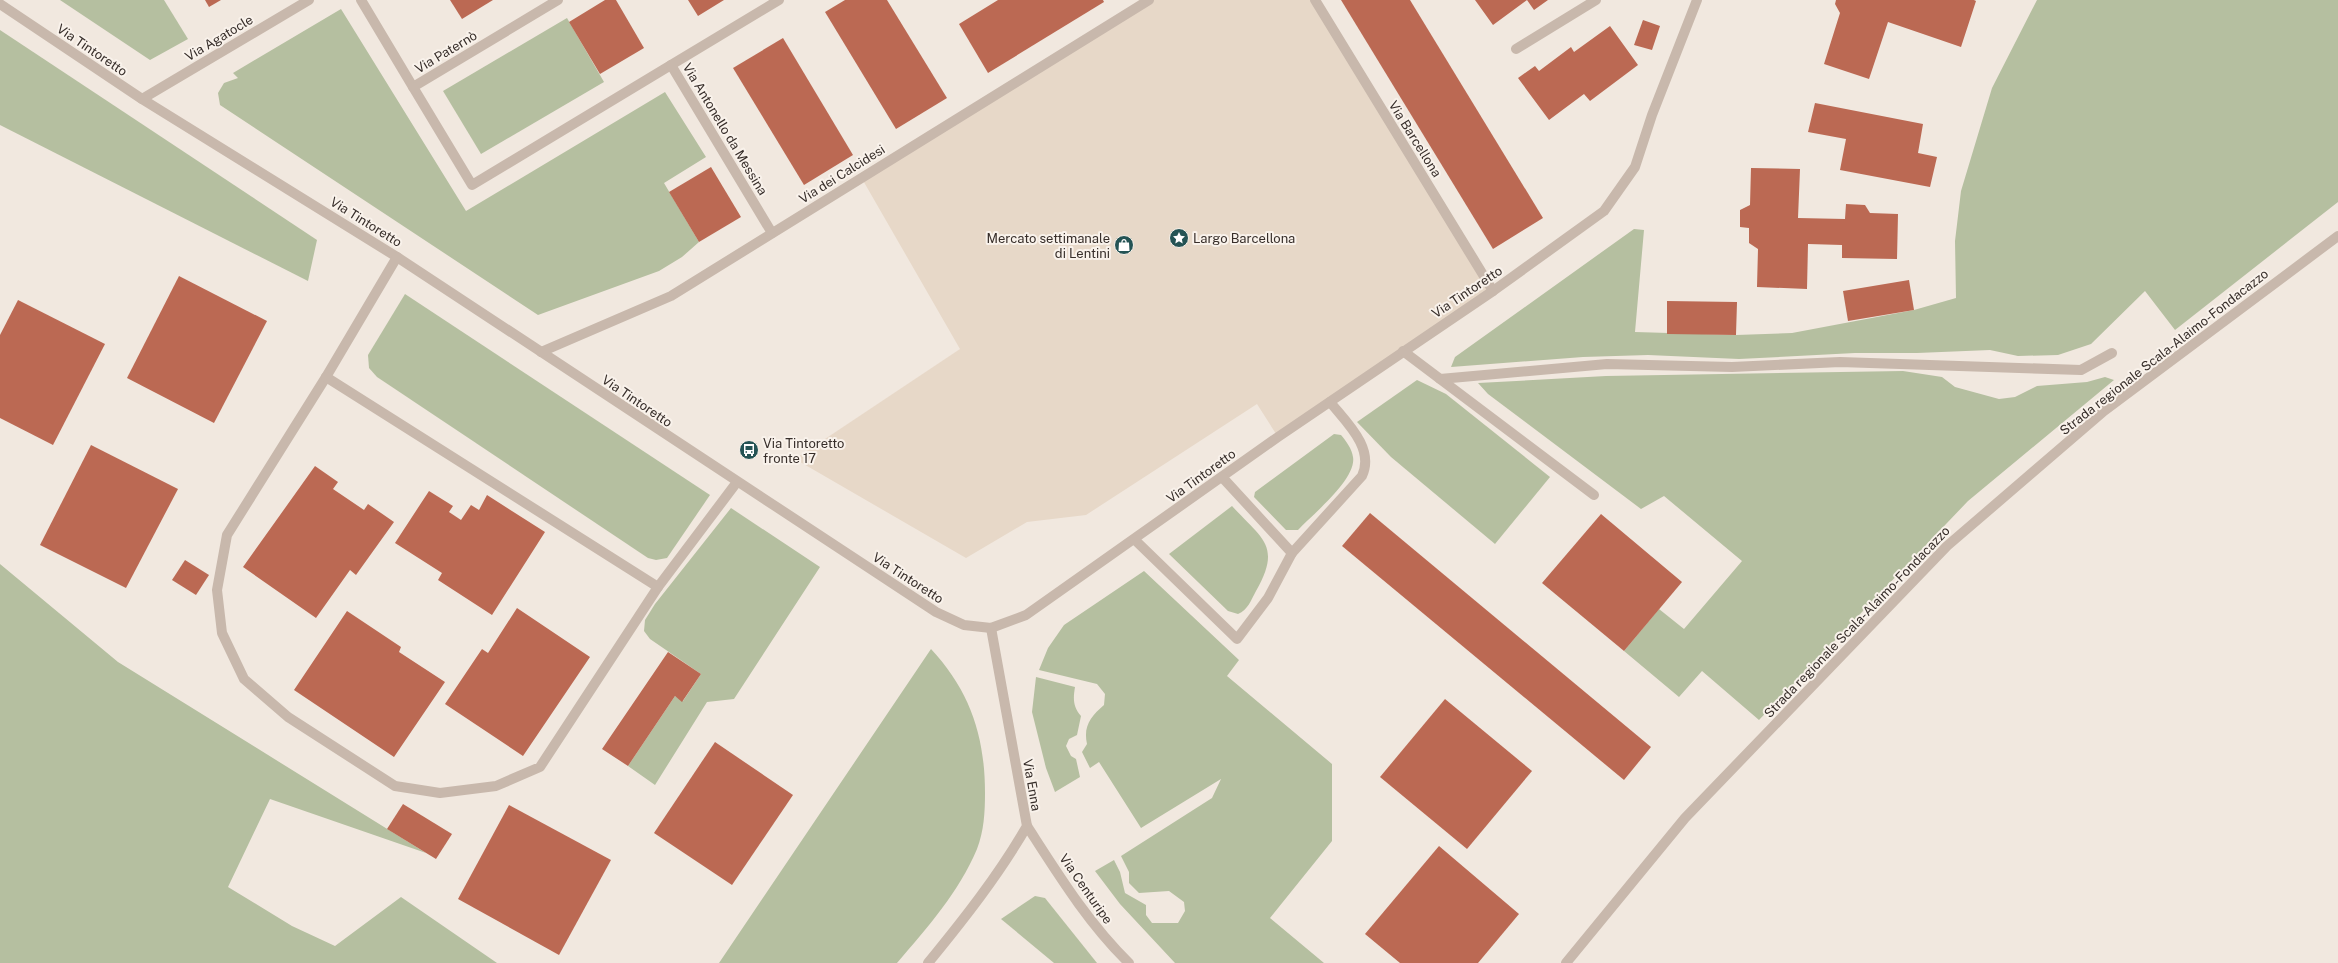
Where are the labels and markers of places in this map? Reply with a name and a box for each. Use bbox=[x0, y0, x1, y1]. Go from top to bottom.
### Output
place icon: Largo Barcellona bbox=[1168, 227, 1190, 249]
place label: Mercato settimanale di Lentini bbox=[987, 231, 1110, 261]
place label: Largo Barcellona bbox=[1193, 231, 1295, 246]
shop icon: Mercato settimanale di Lentini bbox=[1113, 234, 1135, 256]
place label: Via Tintoretto fronte 17 bbox=[763, 436, 844, 466]
bus stop icon: Via Tintoretto fronte 17 bbox=[738, 439, 760, 461]

